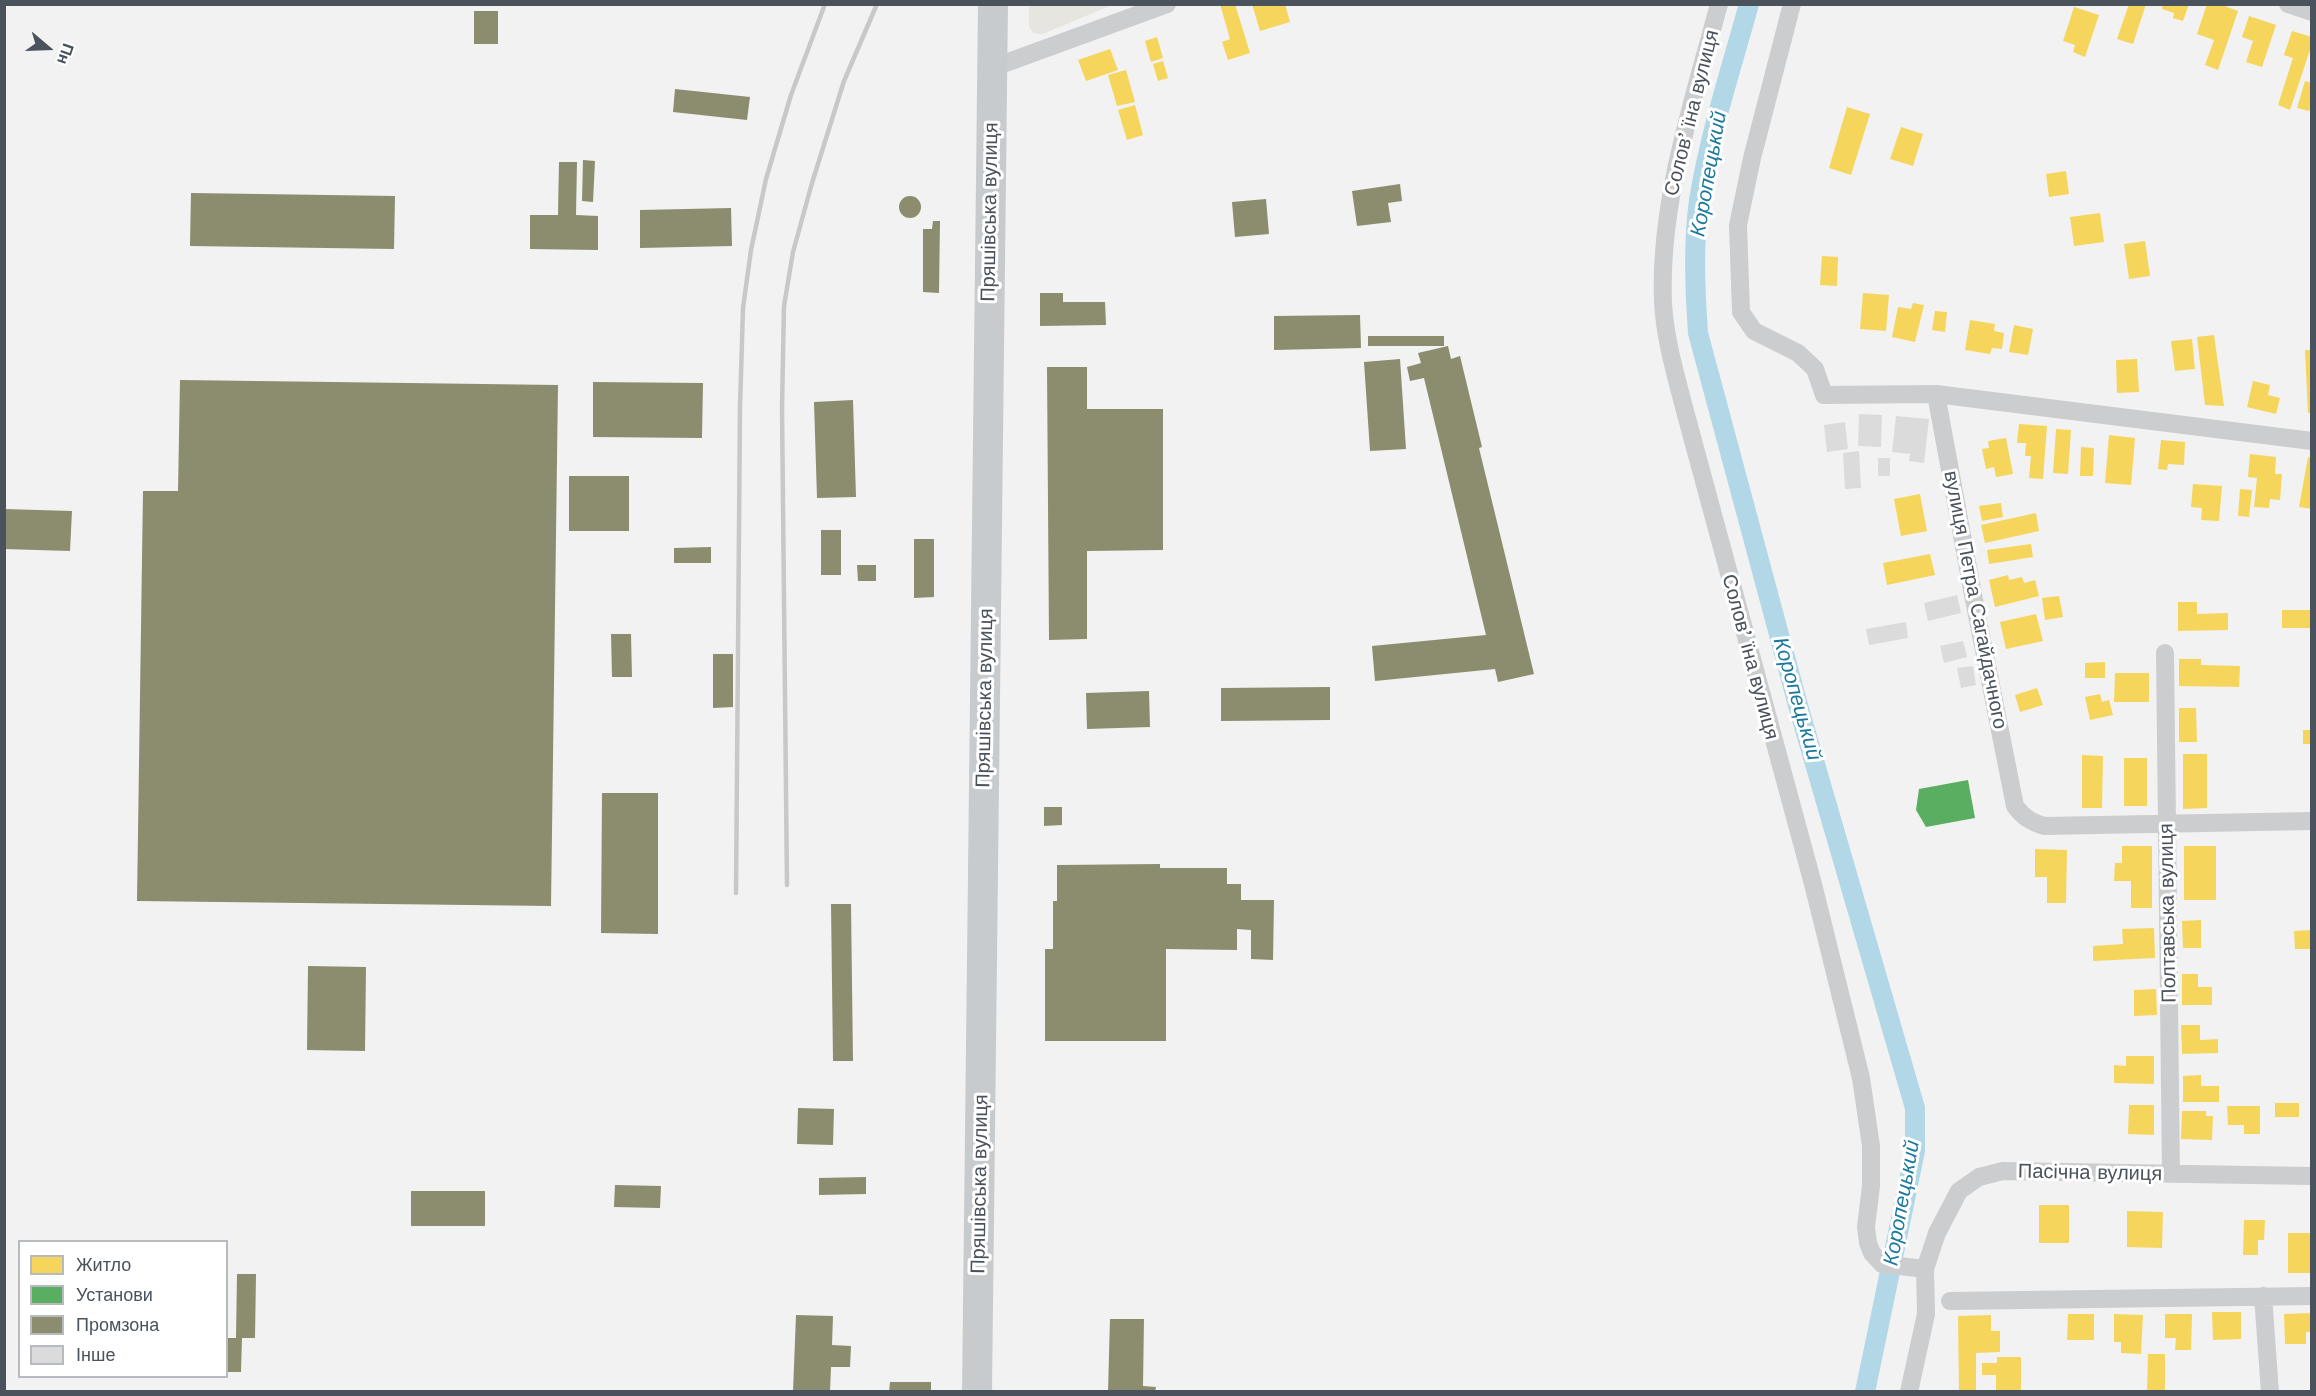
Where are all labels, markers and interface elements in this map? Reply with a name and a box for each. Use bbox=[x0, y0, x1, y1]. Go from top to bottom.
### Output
north arrow bbox=[18, 18, 78, 78]
street label: Соловʼїна вулиця bbox=[1660, 28, 1724, 198]
text: Пн bbox=[53, 41, 78, 67]
water label: Коропецький bbox=[1686, 109, 1732, 239]
street label: Пряшівська вулиця bbox=[976, 122, 1004, 302]
street label: вулиця Петра Сагайдачного bbox=[1938, 469, 2012, 731]
street label: Соловʼїна вулиця bbox=[1716, 572, 1784, 742]
street label: Пряшівська вулиця bbox=[971, 608, 999, 788]
water label: Коропецький bbox=[1767, 634, 1827, 764]
street label: Полтавська вулиця bbox=[2154, 823, 2182, 1003]
street label: Пряшівська вулиця bbox=[966, 1094, 994, 1274]
water label: Коропецький bbox=[1879, 1138, 1925, 1268]
street label: Пасічна вулиця bbox=[2018, 1160, 2162, 1186]
legend bbox=[18, 1240, 228, 1378]
text: Житло bbox=[76, 1254, 131, 1275]
text: Установи bbox=[76, 1284, 153, 1305]
text: Промзона bbox=[76, 1314, 159, 1335]
text: Інше bbox=[76, 1344, 115, 1365]

